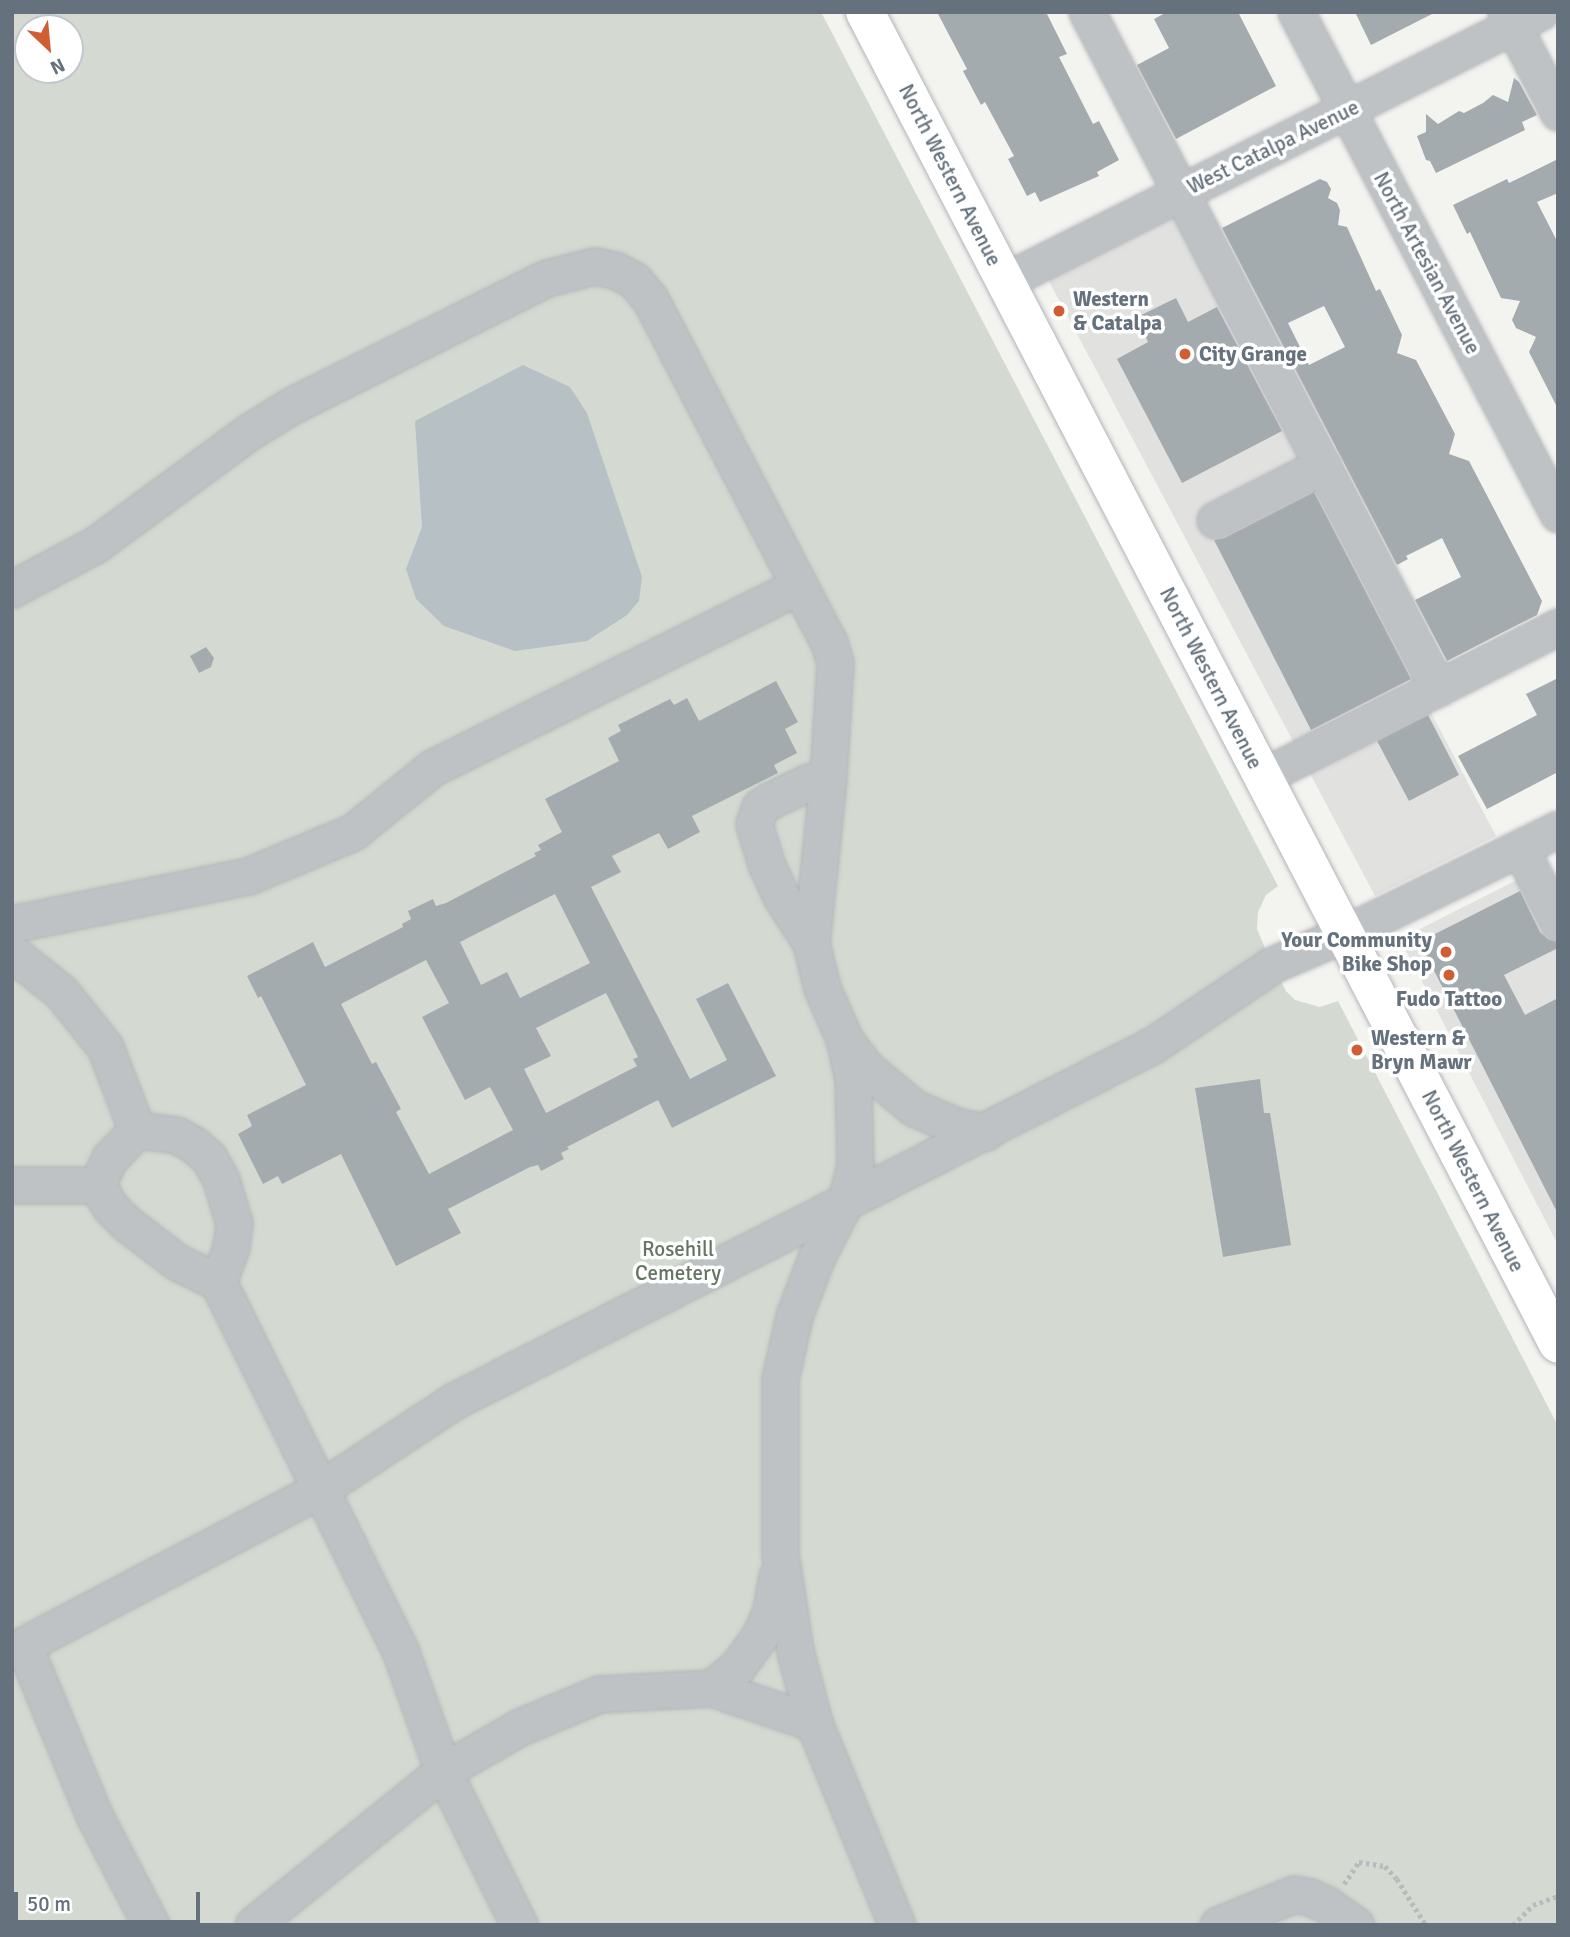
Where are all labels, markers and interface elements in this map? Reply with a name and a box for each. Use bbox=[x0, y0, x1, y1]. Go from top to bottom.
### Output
north arrow bbox=[14, 14, 84, 84]
text: N bbox=[46, 52, 69, 80]
street label: North Western Avenue bbox=[893, 80, 1007, 270]
street label: West Catalpa Avenue bbox=[1183, 94, 1363, 200]
street label: North Artesian Avenue bbox=[1368, 168, 1486, 358]
place label: Western & Catalpa bbox=[1073, 286, 1162, 336]
marker: Western & Catalpa bbox=[1051, 303, 1067, 319]
place label: City Grange bbox=[1199, 341, 1307, 367]
marker: City Grange bbox=[1177, 346, 1193, 362]
street label: North Western Avenue bbox=[1154, 583, 1268, 773]
place label: Your Community Bike Shop bbox=[1281, 927, 1432, 977]
marker: Your Community Bike Shop bbox=[1438, 944, 1454, 960]
marker: Fudo Tattoo bbox=[1441, 967, 1457, 983]
place label: Fudo Tattoo bbox=[1396, 986, 1502, 1012]
place label: Western & Bryn Mawr bbox=[1371, 1025, 1472, 1075]
marker: Western & Bryn Mawr bbox=[1349, 1042, 1365, 1058]
street label: North Western Avenue bbox=[1416, 1086, 1530, 1276]
park label: Rosehill Cemetery bbox=[635, 1236, 721, 1286]
scale bar bbox=[18, 1878, 203, 1922]
text: 50 m bbox=[27, 1891, 71, 1917]

